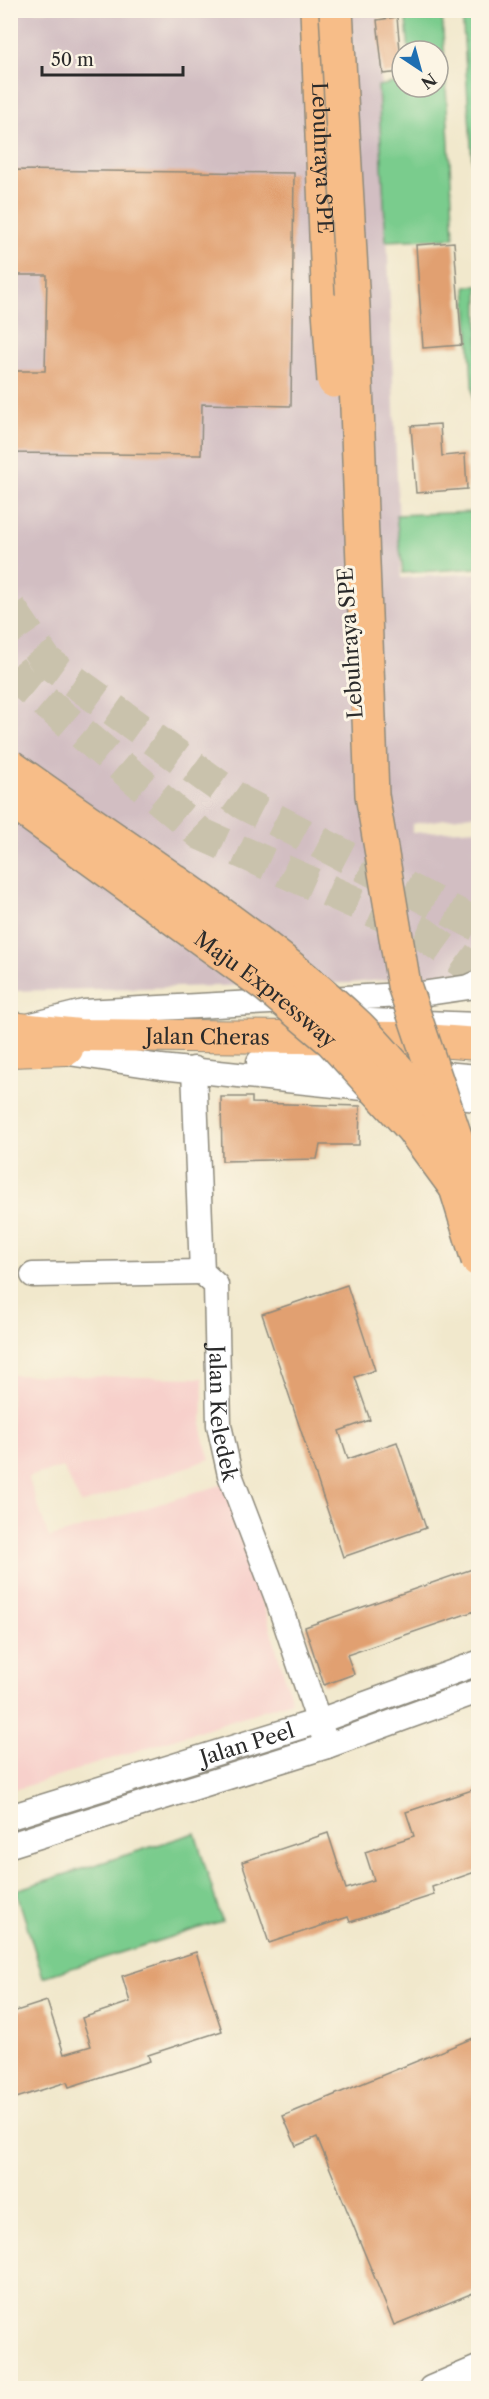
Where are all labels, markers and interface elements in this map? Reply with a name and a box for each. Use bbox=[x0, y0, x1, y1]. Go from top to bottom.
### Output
scale bar bbox=[42, 39, 183, 77]
north arrow bbox=[390, 39, 450, 99]
text: 50 m bbox=[51, 49, 94, 71]
text: N bbox=[417, 69, 440, 93]
street label: Lebuhraya SPE bbox=[307, 81, 338, 234]
street label: Lebuhraya SPE bbox=[332, 566, 368, 720]
street label: Maju Expressway bbox=[190, 925, 342, 1052]
street label: Jalan Cheras bbox=[142, 1023, 270, 1049]
street label: Jalan Keledek bbox=[205, 1342, 244, 1484]
street label: Jalan Peel bbox=[194, 1717, 297, 1771]

